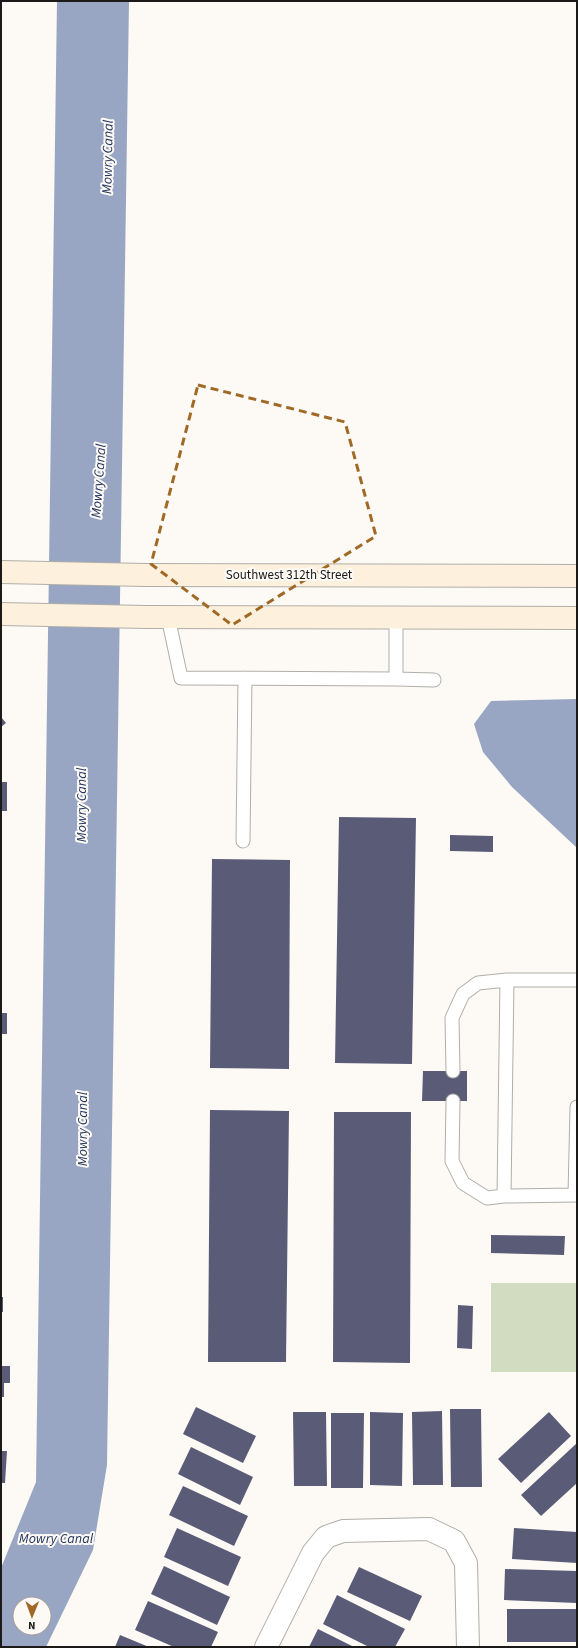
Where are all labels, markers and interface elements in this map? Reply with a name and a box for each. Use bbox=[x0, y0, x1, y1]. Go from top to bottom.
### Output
water label: Mowry Canal bbox=[97, 119, 119, 194]
water label: Mowry Canal bbox=[86, 443, 112, 519]
street label: Southwest 312th Street bbox=[226, 566, 353, 584]
water label: Mowry Canal bbox=[72, 767, 92, 842]
water label: Mowry Canal bbox=[73, 1091, 93, 1166]
water label: Mowry Canal bbox=[19, 1529, 94, 1549]
north arrow bbox=[12, 1596, 52, 1636]
text: N bbox=[28, 1618, 36, 1633]

